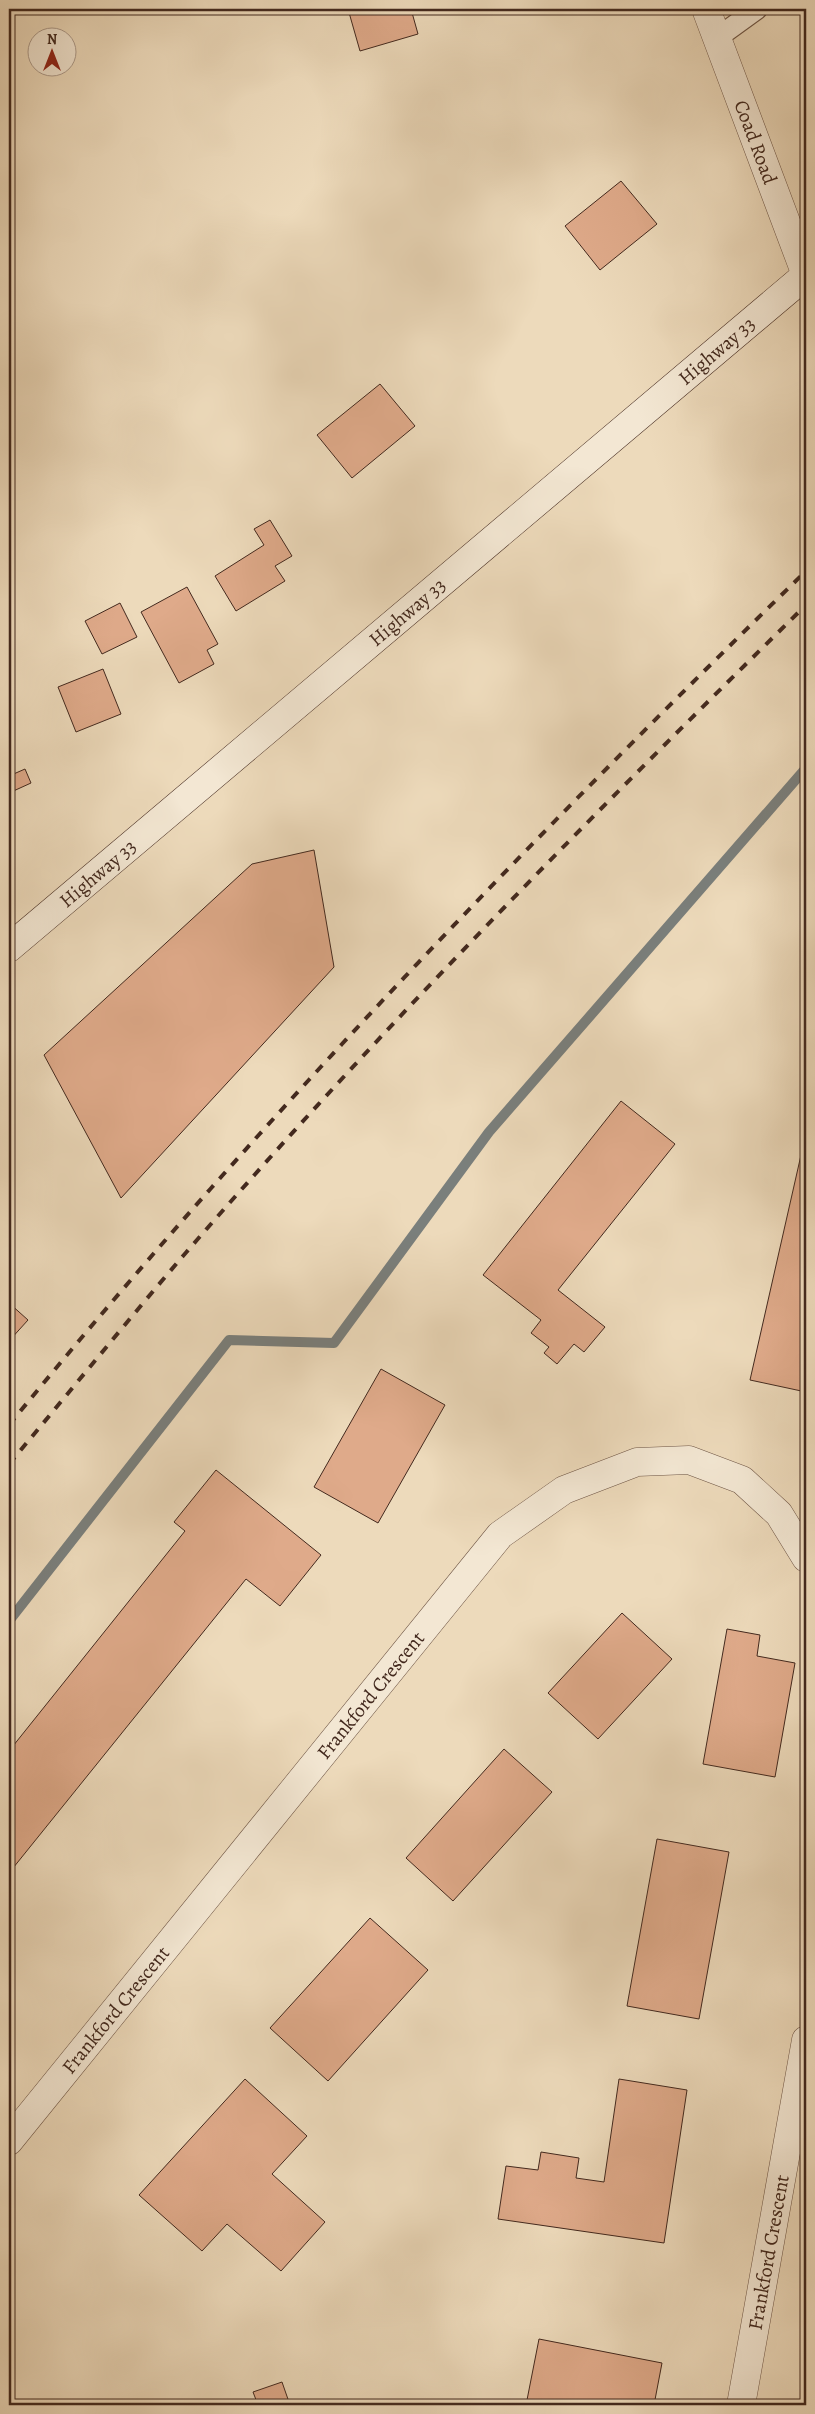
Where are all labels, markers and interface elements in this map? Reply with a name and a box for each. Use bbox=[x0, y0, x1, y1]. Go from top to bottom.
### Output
north arrow bbox=[28, 28, 78, 78]
text: N bbox=[47, 30, 57, 49]
street label: Coad Road bbox=[727, 96, 784, 188]
street label: Highway 33 bbox=[673, 311, 761, 391]
street label: Highway 33 bbox=[363, 572, 452, 653]
street label: Highway 33 bbox=[54, 833, 142, 914]
street label: Frankford Crescent bbox=[311, 1625, 431, 1765]
street label: Frankford Crescent bbox=[56, 1940, 176, 2080]
street label: Frankford Crescent bbox=[742, 2172, 796, 2332]

